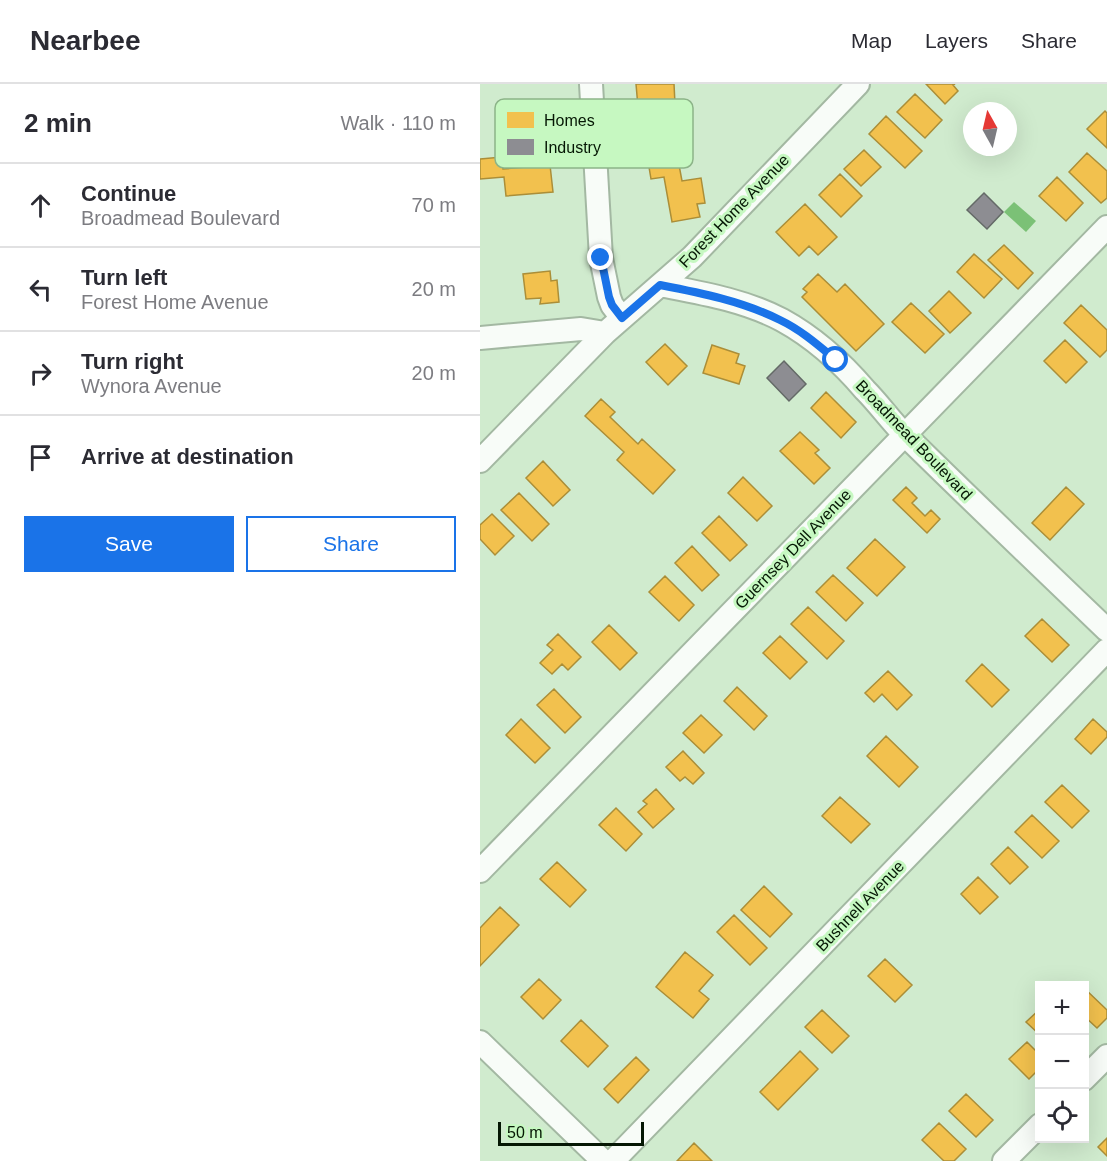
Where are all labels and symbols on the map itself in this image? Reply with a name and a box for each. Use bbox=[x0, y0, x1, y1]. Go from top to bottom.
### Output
legend bbox=[495, 99, 693, 168]
north arrow bbox=[963, 102, 1017, 156]
text: Homes bbox=[544, 112, 595, 129]
text: Industry bbox=[544, 139, 601, 156]
street label: Forest Home Avenue bbox=[676, 151, 792, 271]
route end bbox=[587, 244, 613, 270]
route start bbox=[822, 346, 848, 372]
street label: Broadmead Boulevard bbox=[853, 377, 975, 503]
street label: Guernsey Dell Avenue bbox=[732, 486, 854, 612]
street label: Bushnell Avenue bbox=[813, 857, 907, 955]
scale bar bbox=[498, 1119, 644, 1146]

